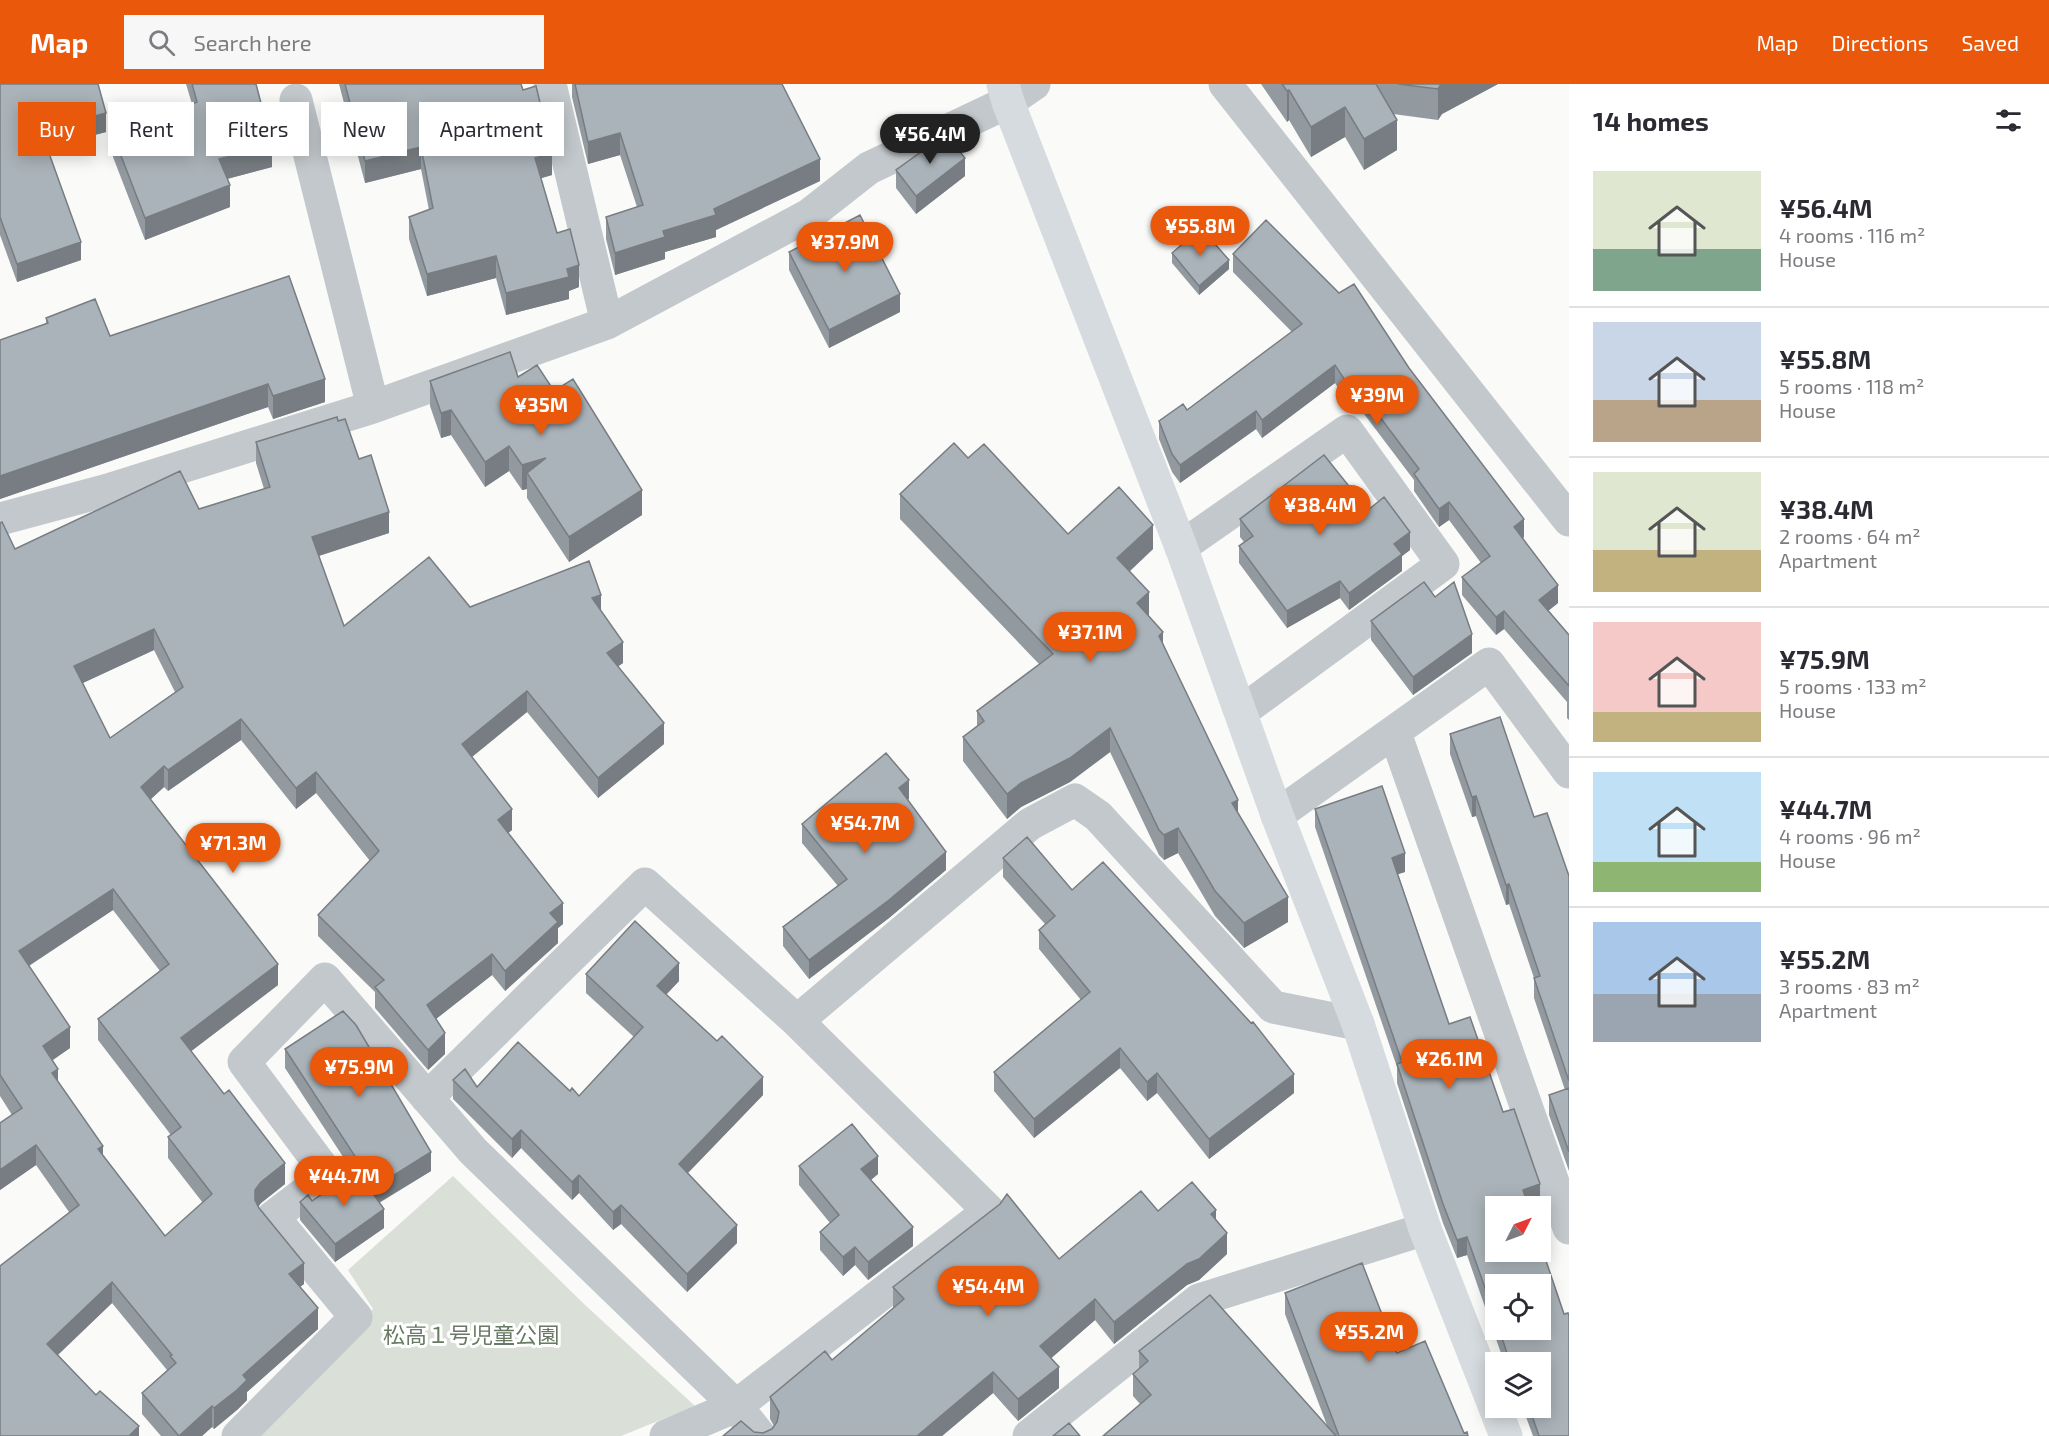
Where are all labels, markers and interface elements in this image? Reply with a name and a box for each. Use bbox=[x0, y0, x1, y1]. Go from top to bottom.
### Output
search box bbox=[124, 15, 544, 69]
text: Map bbox=[30, 25, 88, 59]
icon: search bbox=[145, 26, 178, 59]
text: Search here bbox=[193, 29, 312, 55]
text: Map bbox=[1756, 30, 1799, 55]
text: Directions bbox=[1832, 30, 1928, 55]
text: Saved bbox=[1961, 30, 2019, 55]
chip: Buy bbox=[18, 102, 96, 156]
chip: Rent bbox=[108, 102, 194, 156]
chip: Filters bbox=[206, 102, 309, 156]
chip: New bbox=[321, 102, 407, 156]
chip: Apartment bbox=[419, 102, 564, 156]
icon: filters bbox=[1992, 104, 2025, 137]
text: 14 homes bbox=[1593, 105, 1709, 136]
pin: ¥56.4M bbox=[881, 114, 979, 165]
text: ¥56.4M bbox=[894, 121, 966, 145]
text: ¥56.4M bbox=[1779, 192, 1873, 223]
icon: home bbox=[1641, 195, 1713, 267]
pin: ¥55.8M bbox=[1151, 206, 1249, 257]
text: ¥55.8M bbox=[1165, 213, 1236, 237]
pin: ¥37.9M bbox=[796, 222, 894, 273]
text: 4 rooms · 116 m² bbox=[1779, 223, 1925, 247]
text: ¥37.9M bbox=[810, 229, 880, 253]
text: House bbox=[1779, 247, 1836, 271]
text: ¥55.8M bbox=[1779, 343, 1871, 374]
icon: home bbox=[1641, 346, 1713, 418]
text: 5 rooms · 118 m² bbox=[1779, 374, 1924, 398]
pin: ¥39M bbox=[1341, 375, 1413, 426]
text: ¥39M bbox=[1350, 382, 1404, 406]
pin: ¥35M bbox=[505, 385, 577, 436]
text: ¥35M bbox=[514, 392, 568, 416]
text: House bbox=[1779, 398, 1836, 422]
pin: ¥38.4M bbox=[1271, 485, 1369, 536]
text: ¥38.4M bbox=[1284, 492, 1356, 516]
text: ¥38.4M bbox=[1779, 493, 1874, 524]
icon: home bbox=[1641, 496, 1713, 568]
text: 2 rooms · 64 m² bbox=[1779, 524, 1921, 548]
text: Apartment bbox=[1779, 548, 1877, 572]
pin: ¥37.1M bbox=[1041, 612, 1139, 663]
text: ¥37.1M bbox=[1057, 619, 1123, 643]
text: ¥75.9M bbox=[1779, 643, 1870, 674]
icon: home bbox=[1641, 646, 1713, 718]
text: 5 rooms · 133 m² bbox=[1779, 674, 1926, 698]
text: House bbox=[1779, 698, 1836, 722]
text: ¥44.7M bbox=[1779, 793, 1872, 824]
icon: home bbox=[1641, 796, 1713, 868]
pin: ¥54.7M bbox=[816, 803, 914, 854]
text: ¥54.7M bbox=[830, 810, 900, 834]
pin: ¥71.3M bbox=[184, 823, 282, 874]
text: 4 rooms · 96 m² bbox=[1779, 824, 1921, 848]
text: ¥71.3M bbox=[200, 830, 267, 854]
text: House bbox=[1779, 848, 1836, 872]
text: ¥55.2M bbox=[1779, 943, 1870, 974]
icon: home bbox=[1641, 946, 1713, 1018]
text: 3 rooms · 83 m² bbox=[1779, 974, 1920, 998]
text: Apartment bbox=[1779, 998, 1877, 1022]
pin: ¥26.1M bbox=[1400, 1039, 1498, 1090]
text: ¥26.1M bbox=[1415, 1046, 1483, 1070]
pin: ¥75.9M bbox=[310, 1047, 408, 1098]
text: ¥75.9M bbox=[324, 1054, 394, 1078]
pin: ¥44.7M bbox=[295, 1156, 393, 1207]
text: ¥44.7M bbox=[308, 1163, 380, 1187]
north arrow bbox=[1485, 1196, 1551, 1262]
map controls bbox=[1485, 1196, 1551, 1418]
pin: ¥54.4M bbox=[939, 1266, 1037, 1317]
text: ¥54.4M bbox=[952, 1273, 1024, 1297]
button: locate bbox=[1485, 1274, 1551, 1340]
pin: ¥55.2M bbox=[1320, 1312, 1418, 1363]
text: ¥55.2M bbox=[1334, 1319, 1404, 1343]
park label: 松高１号児童公園 bbox=[383, 1321, 559, 1347]
button: layers bbox=[1485, 1352, 1551, 1418]

